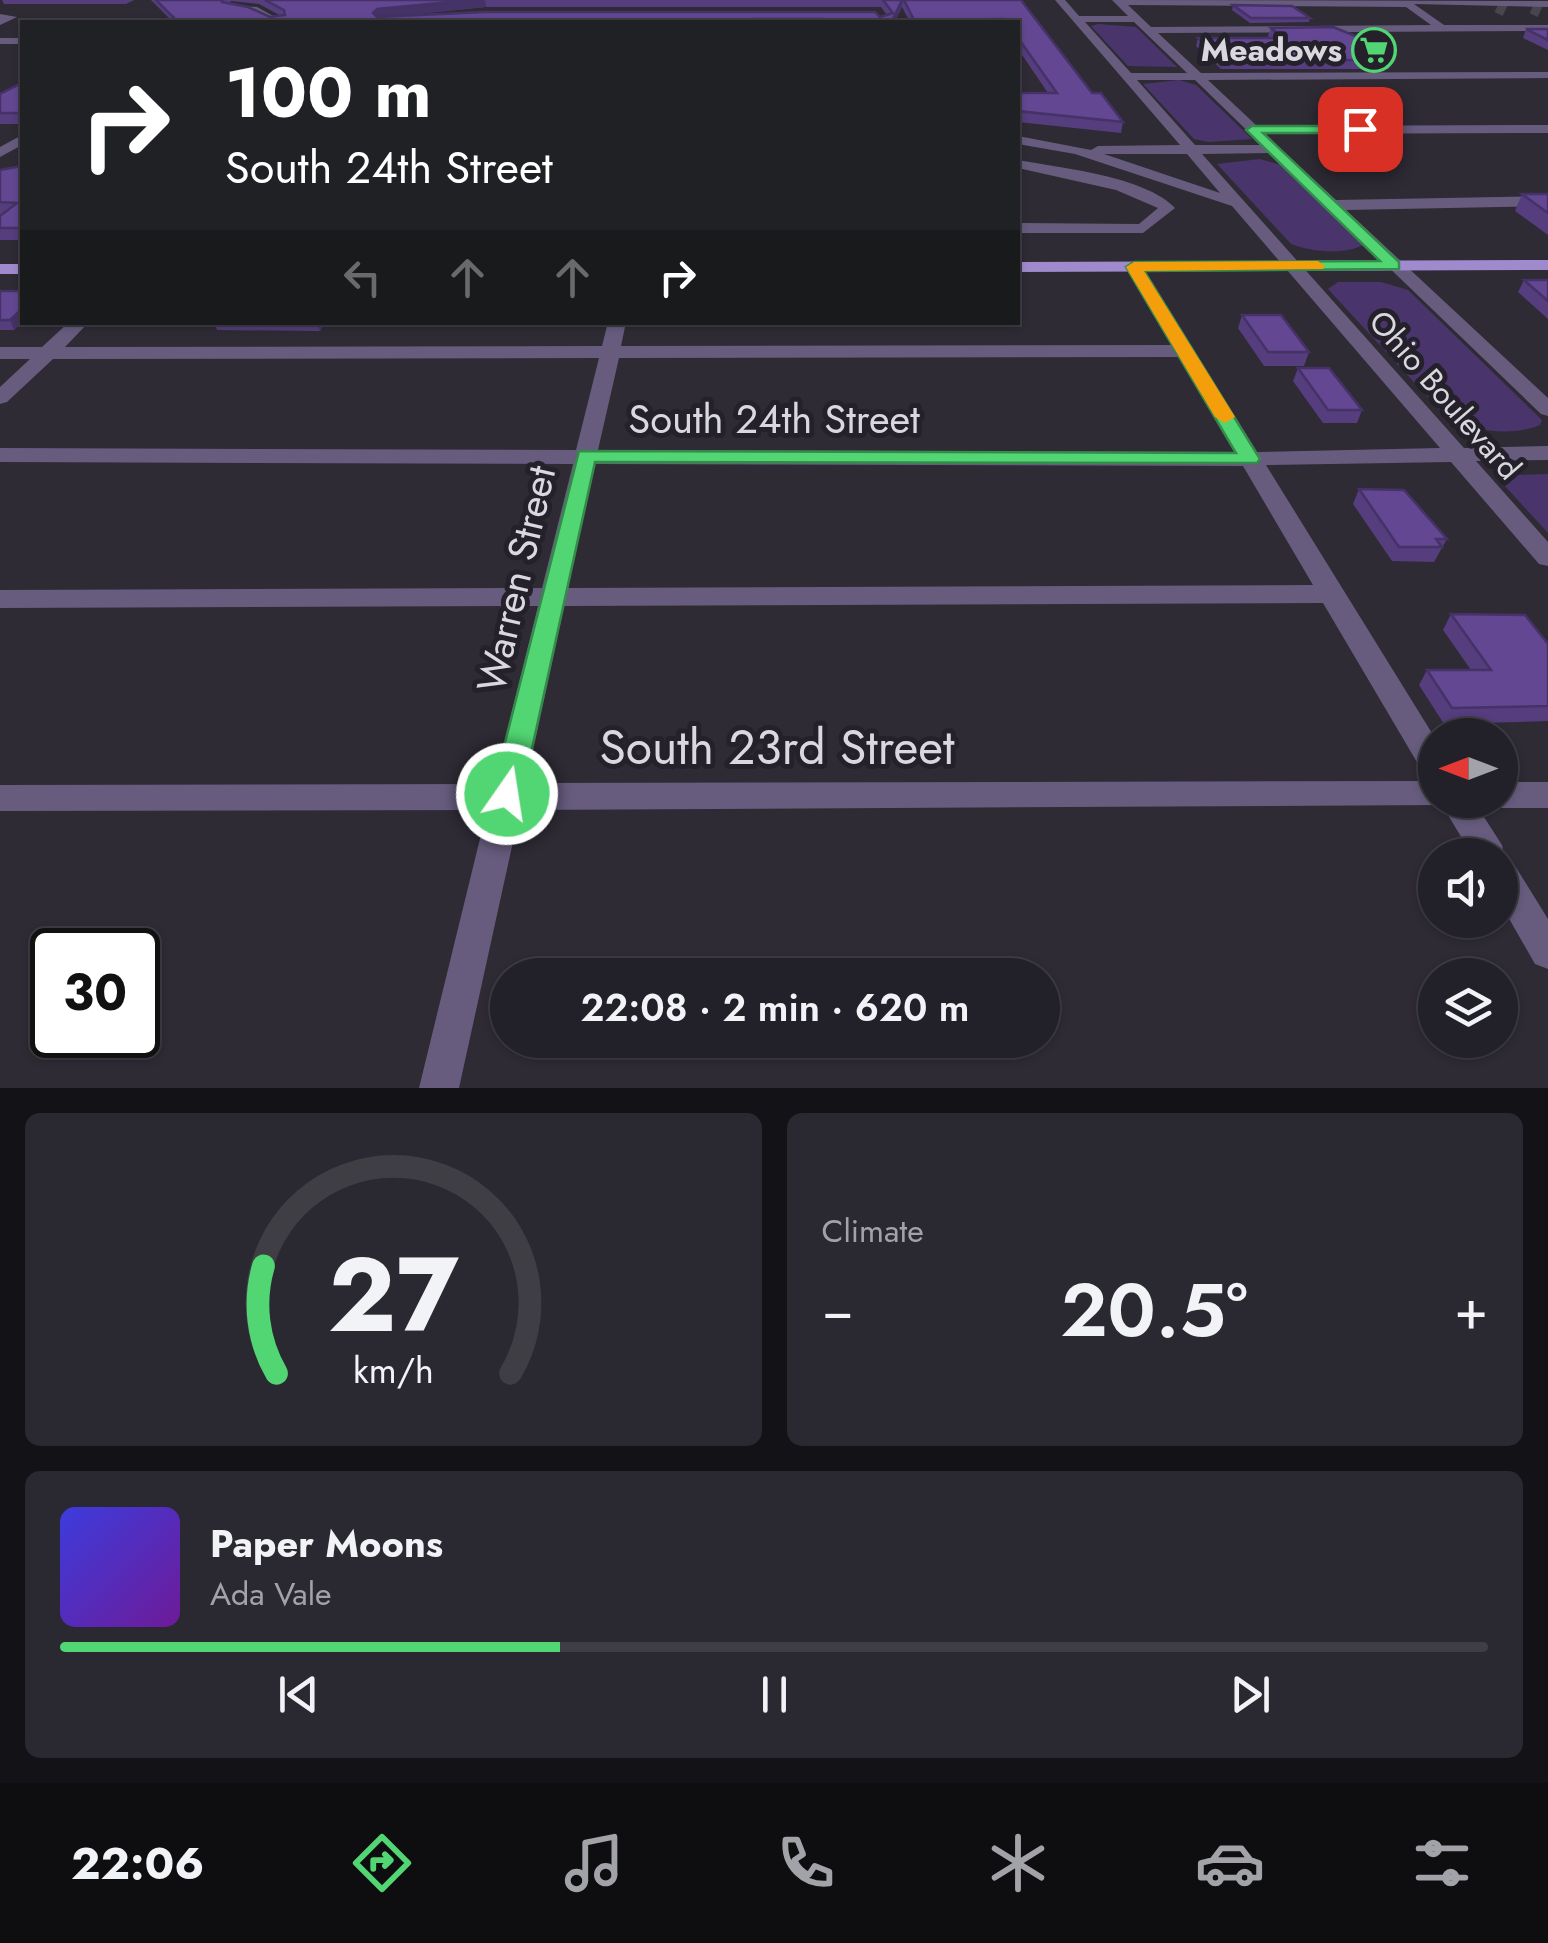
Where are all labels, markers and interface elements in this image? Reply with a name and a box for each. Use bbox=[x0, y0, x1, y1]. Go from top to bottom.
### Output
place label: Meadows bbox=[1201, 27, 1342, 73]
supermarket icon: Meadows bbox=[1351, 27, 1397, 73]
text: 100 m bbox=[225, 42, 432, 143]
icon: right bbox=[60, 60, 190, 190]
pin bbox=[1318, 87, 1403, 172]
icon: arrive bbox=[1333, 102, 1388, 157]
text: South 24th Street bbox=[225, 135, 553, 200]
icon: left bbox=[335, 250, 390, 305]
icon: ahead bbox=[440, 250, 495, 305]
icon: ahead bbox=[545, 250, 600, 305]
icon: right bbox=[650, 250, 705, 305]
street label: Ohio Boulevard bbox=[1358, 300, 1532, 490]
street label: South 24th Street bbox=[628, 390, 920, 448]
street label: Warren Street bbox=[462, 460, 570, 698]
street label: South 23rd Street bbox=[599, 713, 955, 782]
north arrow bbox=[1418, 718, 1518, 818]
map controls bbox=[1418, 718, 1518, 1058]
position arrow bbox=[455, 742, 559, 846]
button: sound bbox=[1418, 838, 1518, 938]
speed limit sign: 30 bbox=[30, 928, 160, 1058]
button: layers bbox=[1418, 958, 1518, 1058]
text: 22:08 · 2 min · 620 m bbox=[581, 980, 969, 1035]
text: Climate bbox=[822, 1208, 924, 1254]
text: 27 bbox=[328, 1220, 459, 1370]
text: 20.5° bbox=[1060, 1256, 1248, 1364]
text: − bbox=[822, 1270, 854, 1350]
text: + bbox=[1454, 1270, 1488, 1350]
text: km/h bbox=[353, 1345, 434, 1396]
text: Paper Moons bbox=[210, 1516, 443, 1571]
text: Ada Vale bbox=[210, 1571, 332, 1617]
icon: previous bbox=[271, 1667, 326, 1722]
icon: pause bbox=[747, 1667, 802, 1722]
icon: next bbox=[1223, 1667, 1278, 1722]
icon: directions bbox=[347, 1828, 417, 1898]
icon: music bbox=[559, 1828, 629, 1898]
icon: phone bbox=[771, 1828, 841, 1898]
icon: climate bbox=[983, 1828, 1053, 1898]
icon: car bbox=[1195, 1828, 1265, 1898]
icon: filters bbox=[1407, 1828, 1477, 1898]
text: 22:06 bbox=[71, 1831, 204, 1896]

